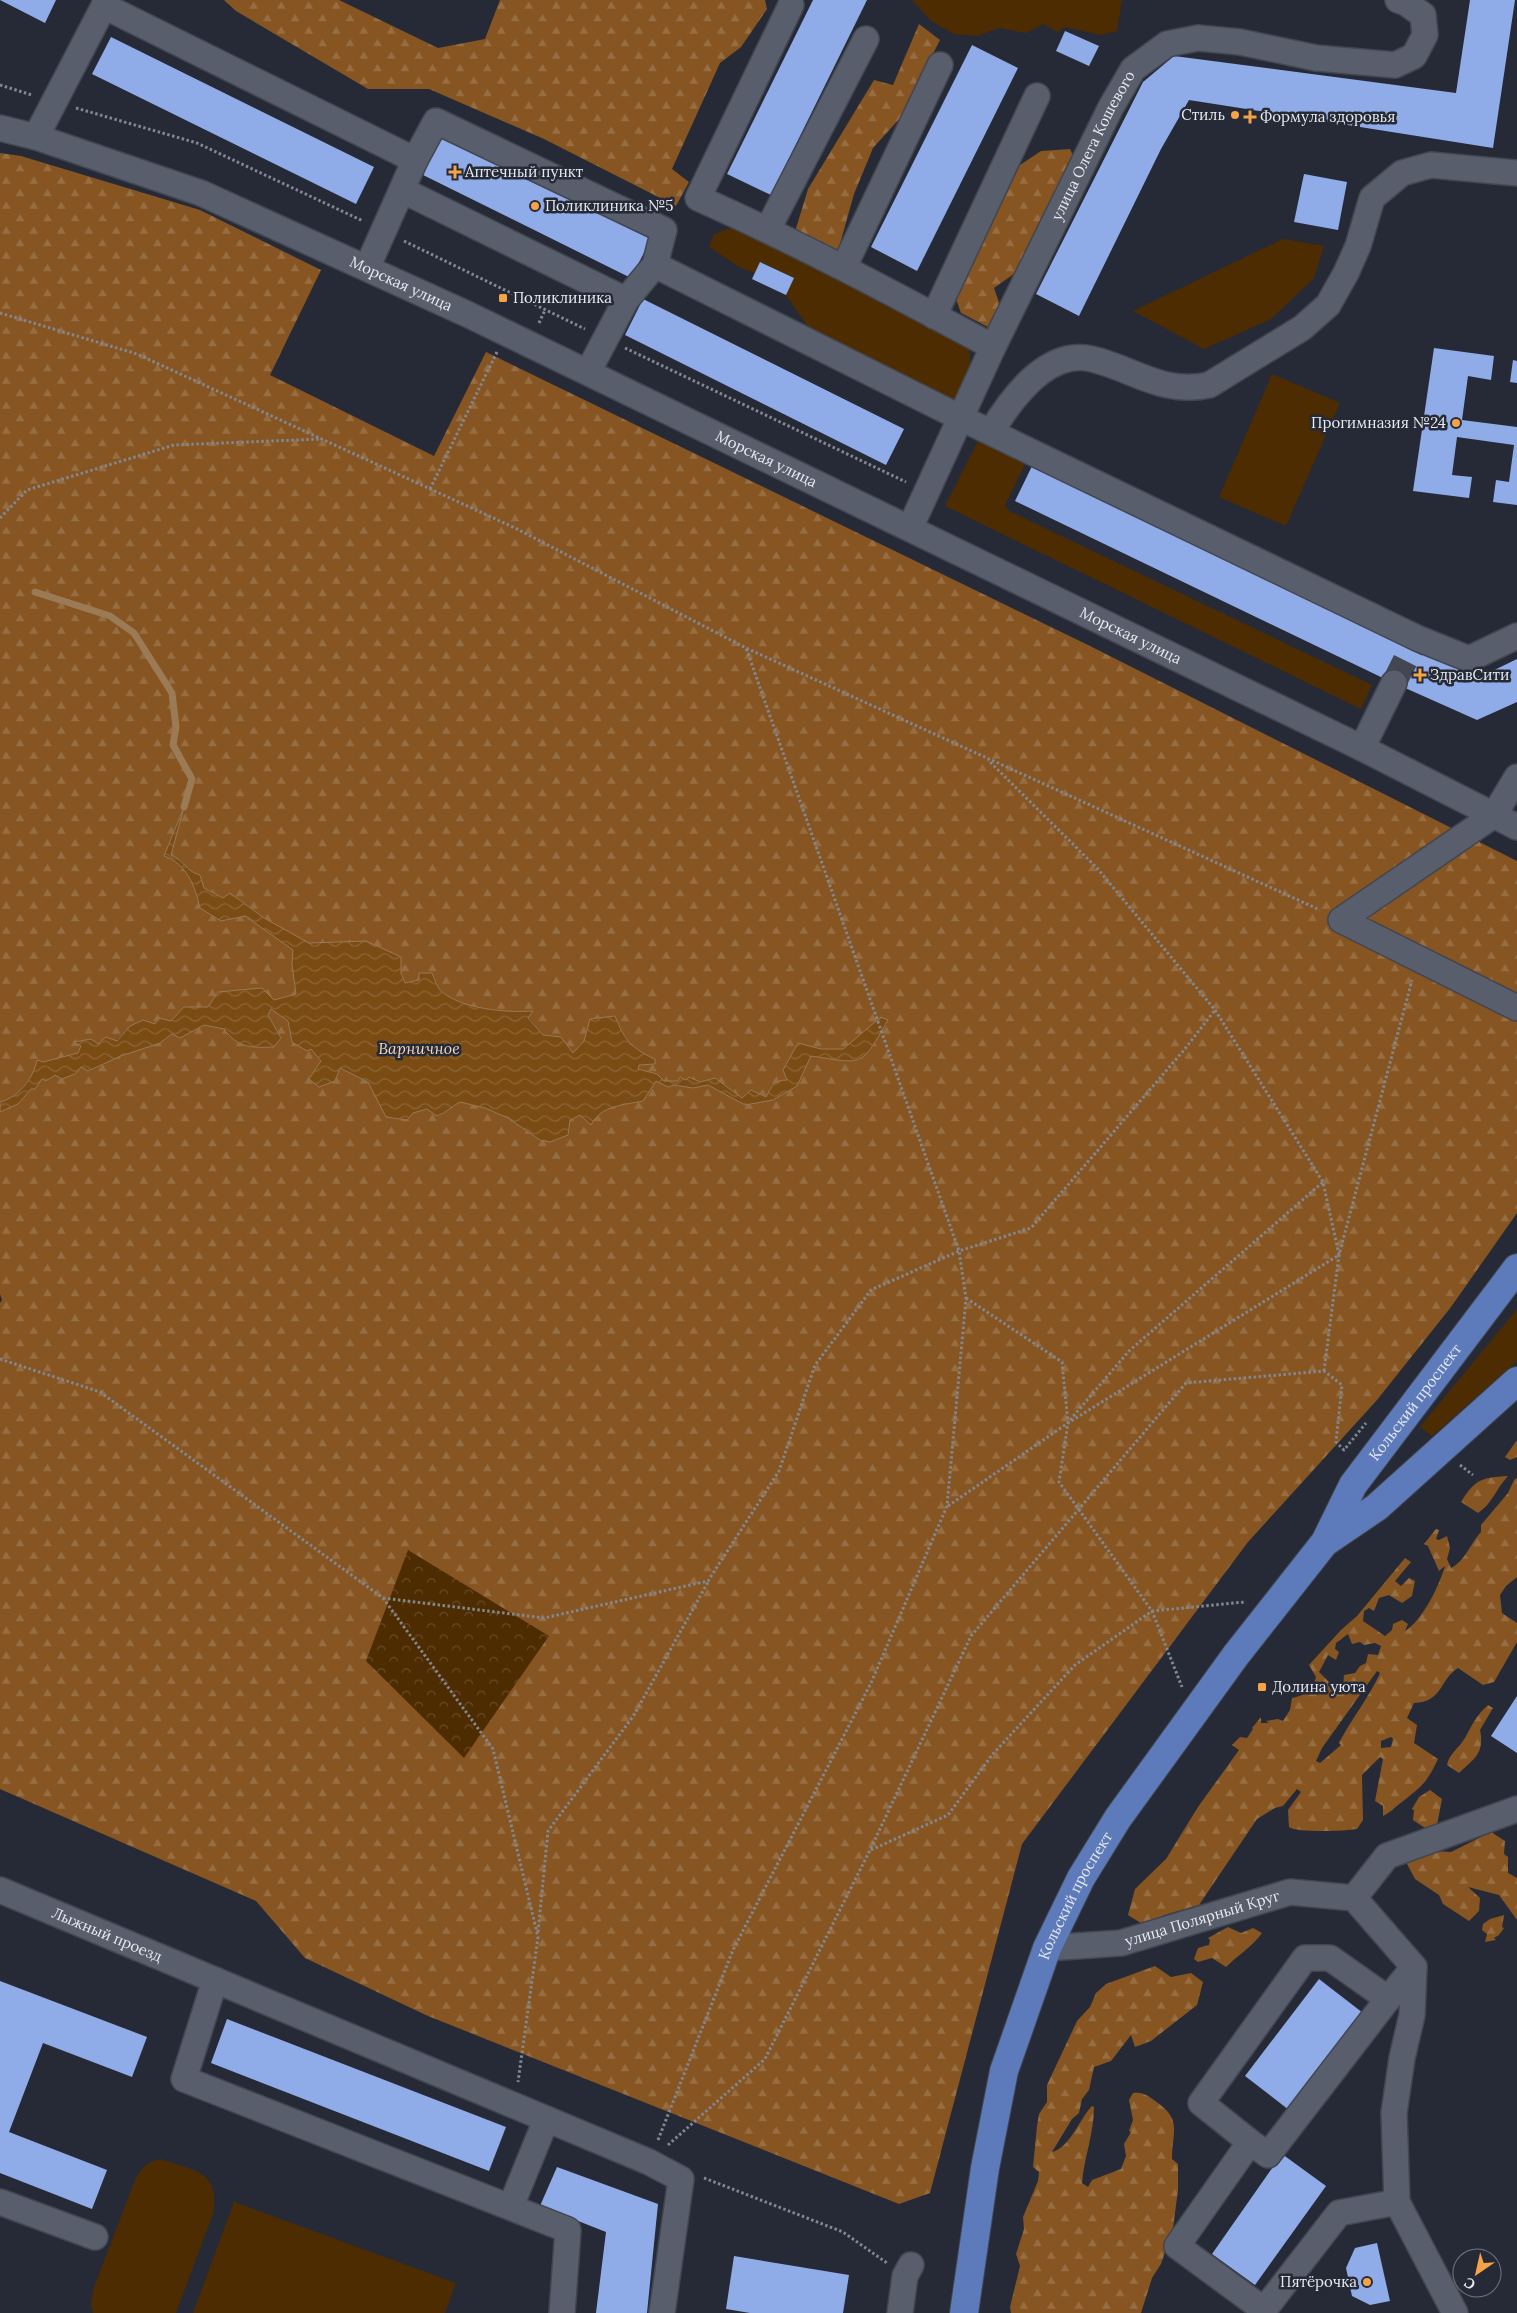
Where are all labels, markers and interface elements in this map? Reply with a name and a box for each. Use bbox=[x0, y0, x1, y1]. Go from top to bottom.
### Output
street label: улица Олега Кошевого bbox=[1047, 67, 1139, 224]
place label: Стиль bbox=[1181, 105, 1225, 124]
place label: Формула здоровья bbox=[1260, 107, 1395, 126]
marker: Стиль bbox=[1229, 109, 1241, 121]
marker: Формула здоровья bbox=[1244, 111, 1256, 123]
place label: Аптечный пункт bbox=[464, 162, 584, 181]
marker: Аптечный пункт bbox=[449, 166, 461, 178]
place label: Поликлиника №5 bbox=[545, 196, 674, 215]
marker: Поликлиника №5 bbox=[529, 200, 541, 212]
street label: Морская улица bbox=[347, 252, 456, 315]
place label: Поликлиника bbox=[513, 288, 612, 307]
marker: Поликлиника bbox=[497, 292, 509, 304]
place label: Прогимназия №24 bbox=[1311, 413, 1446, 432]
marker: Прогимназия №24 bbox=[1450, 417, 1462, 429]
street label: Морская улица bbox=[712, 426, 820, 491]
street label: Морская улица bbox=[1077, 603, 1185, 668]
place label: ЗдравСити bbox=[1430, 665, 1509, 684]
marker: ЗдравСити bbox=[1414, 669, 1426, 681]
water label: Варничное bbox=[378, 1038, 460, 1058]
street label: Кольский проспект bbox=[1365, 1339, 1466, 1465]
place label: Долина уюта bbox=[1272, 1677, 1366, 1696]
marker: Долина уюта bbox=[1256, 1681, 1268, 1693]
street label: Кольский проспект bbox=[1034, 1828, 1117, 1962]
street label: улица Полярный Круг bbox=[1123, 1886, 1282, 1950]
street label: Лыжный проезд bbox=[49, 1903, 165, 1966]
north arrow bbox=[1452, 2248, 1502, 2298]
place label: Пятёрочка bbox=[1280, 2272, 1357, 2291]
text: С bbox=[1460, 2273, 1479, 2294]
marker: Пятёрочка bbox=[1361, 2276, 1373, 2288]

